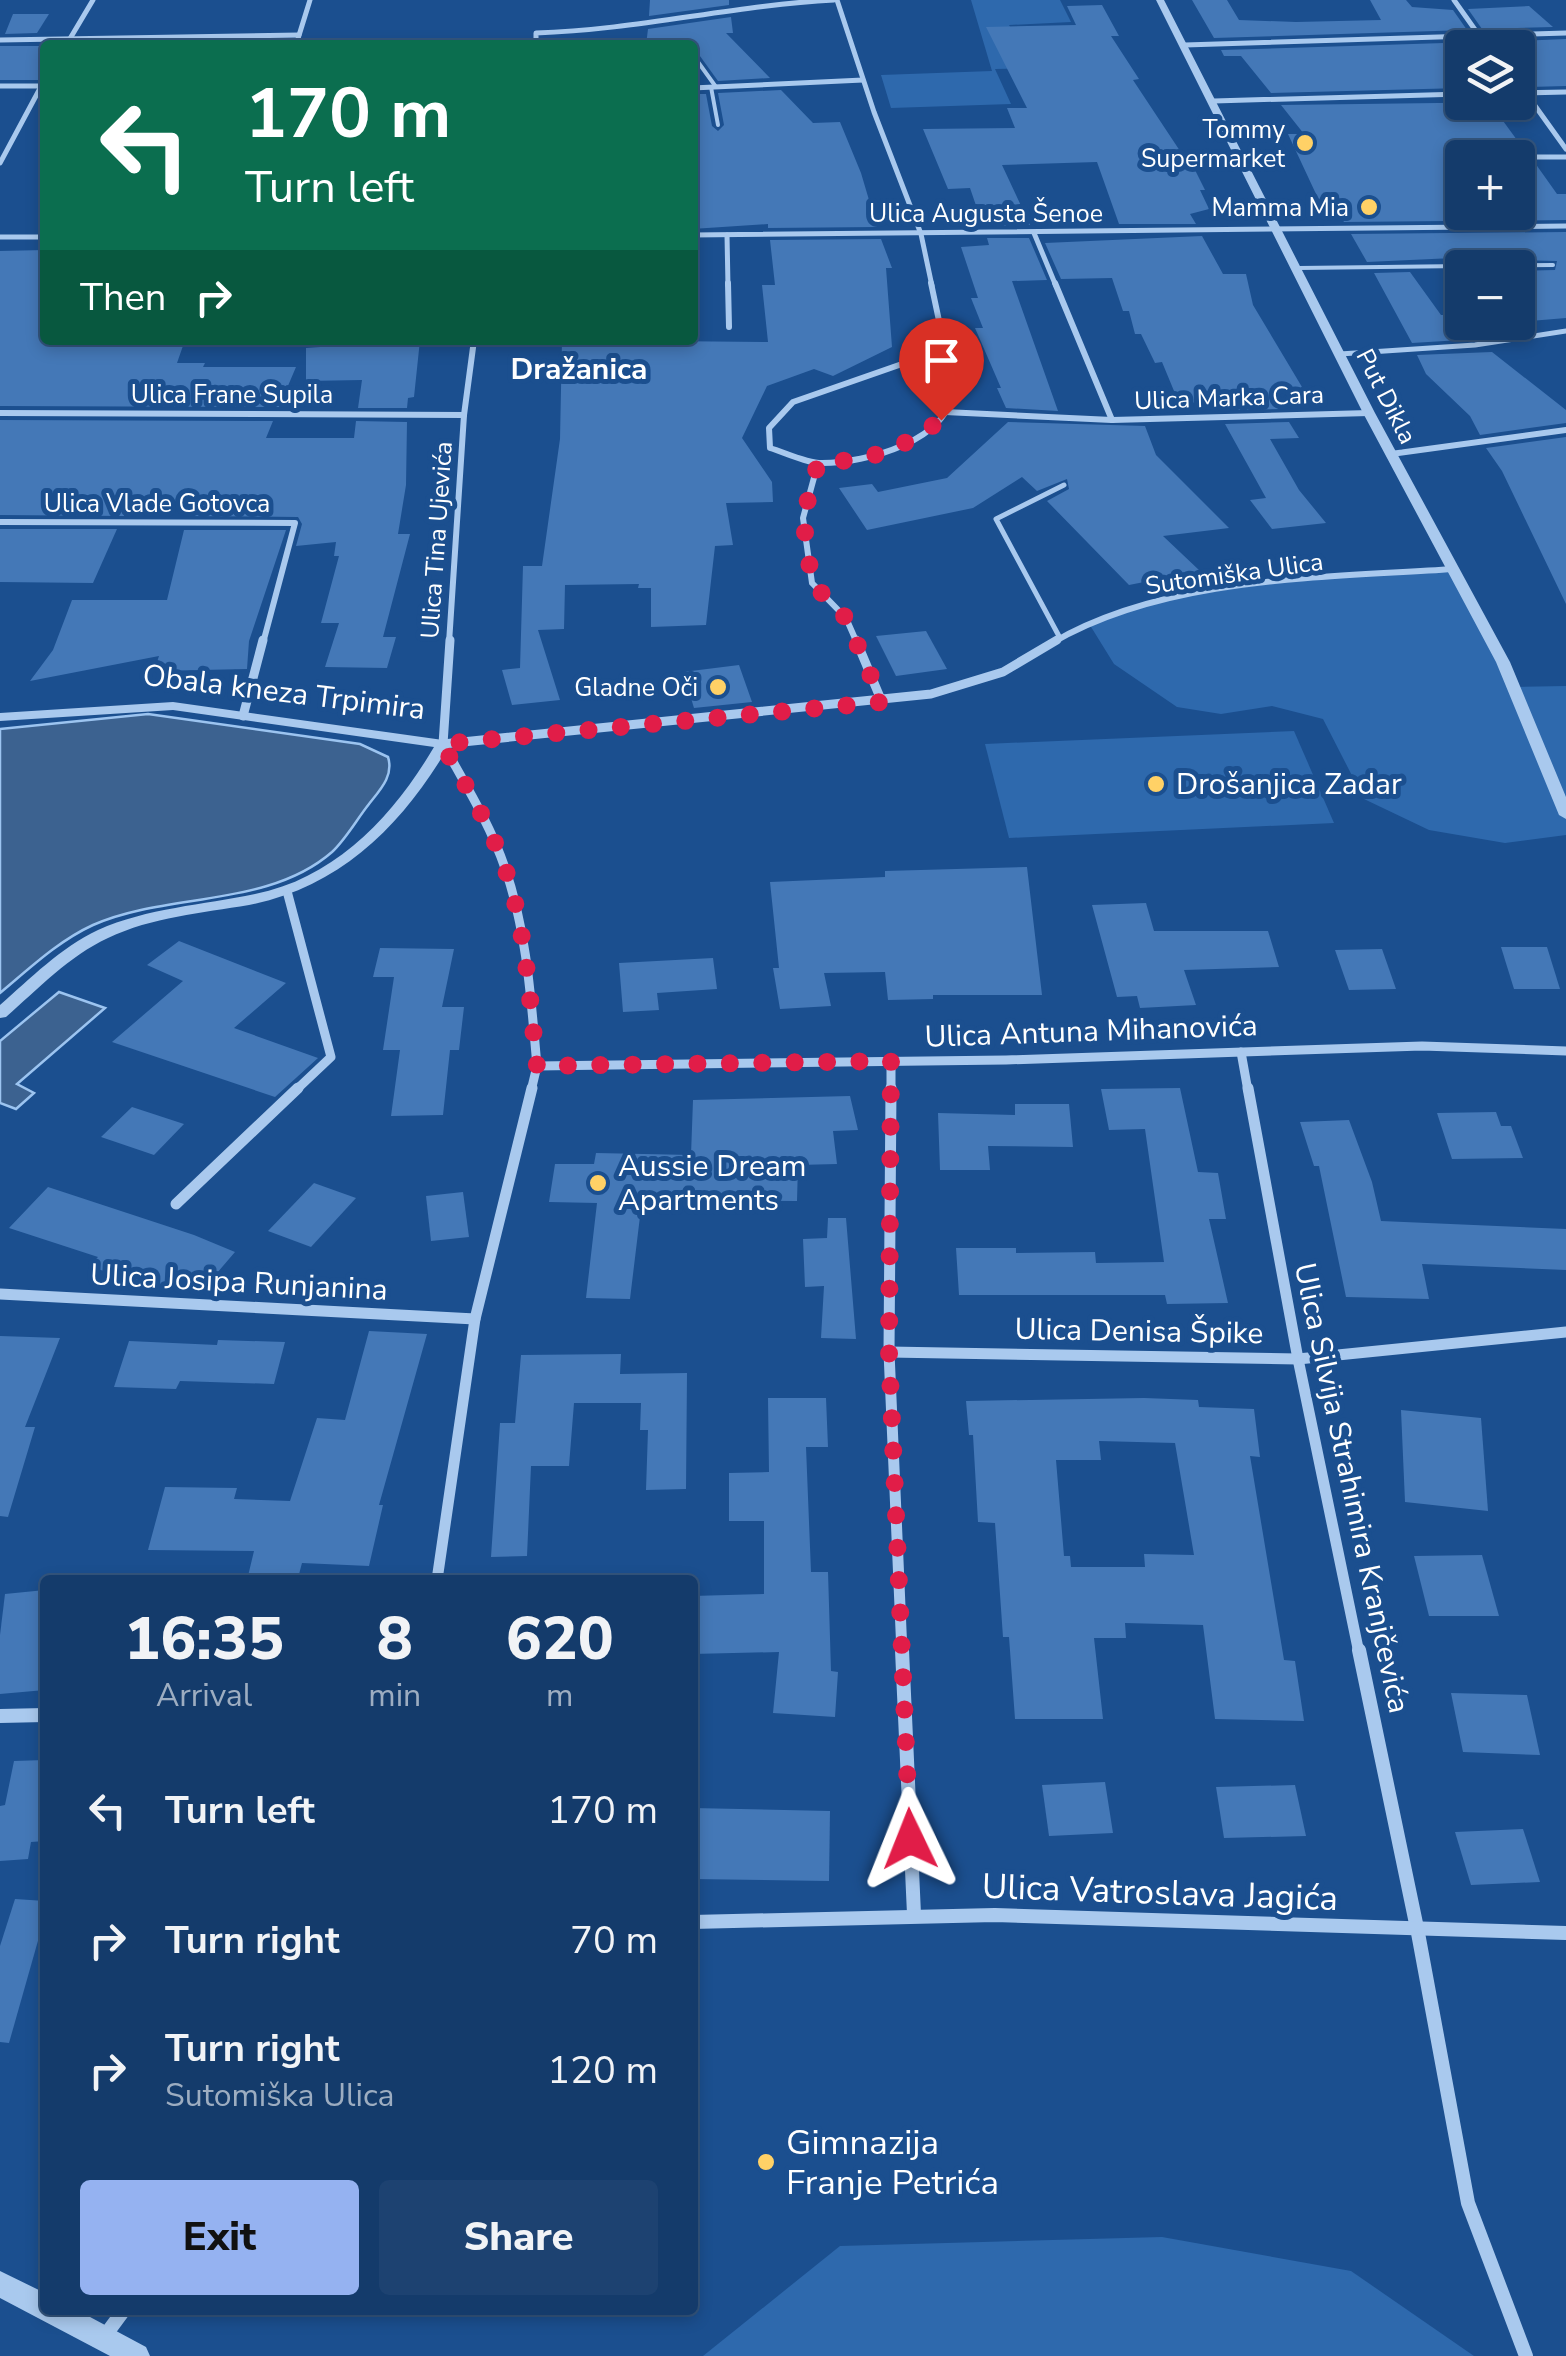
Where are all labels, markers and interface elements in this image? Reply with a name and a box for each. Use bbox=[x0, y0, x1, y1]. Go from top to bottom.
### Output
map controls bbox=[1445, 30, 1535, 340]
button: layers bbox=[1445, 30, 1535, 120]
text: 170 m bbox=[245, 66, 451, 162]
icon: left bbox=[80, 80, 210, 210]
place label: Tommy Supermarket bbox=[1141, 113, 1285, 176]
marker: Tommy Supermarket bbox=[1294, 132, 1316, 154]
button: + bbox=[1445, 140, 1535, 230]
text: Turn left bbox=[245, 157, 414, 218]
place label: Mamma Mia bbox=[1211, 191, 1349, 225]
marker: Mamma Mia bbox=[1358, 196, 1380, 218]
street label: Ulica Augusta Šenoe bbox=[869, 197, 1103, 231]
button: − bbox=[1445, 250, 1535, 340]
icon: right bbox=[186, 270, 241, 325]
text: Then bbox=[80, 272, 166, 323]
pin bbox=[899, 318, 984, 421]
icon: arrive bbox=[914, 333, 969, 388]
street label: Put Dikla bbox=[1348, 343, 1424, 450]
district label: Dražanica bbox=[510, 349, 648, 390]
street label: Ulica Frane Supila bbox=[131, 378, 333, 412]
street label: Ulica Marka Cara bbox=[1134, 378, 1325, 418]
street label: Ulica Tina Ujevića bbox=[413, 440, 461, 640]
street label: Ulica Vlade Gotovca bbox=[44, 487, 270, 521]
street label: Sutomiška Ulica bbox=[1143, 545, 1325, 603]
street label: Obala kneza Trpimira bbox=[140, 655, 428, 730]
place label: Gladne Oči bbox=[574, 671, 698, 705]
marker: Gladne Oči bbox=[707, 676, 729, 698]
place label: Drošanjica Zadar bbox=[1176, 764, 1402, 805]
marker: Drošanjica Zadar bbox=[1145, 773, 1167, 795]
street label: Ulica Antuna Mihanovića bbox=[924, 1005, 1258, 1058]
place label: Aussie Dream Apartments bbox=[618, 1146, 807, 1221]
marker: Aussie Dream Apartments bbox=[587, 1172, 609, 1194]
street label: Ulica Josipa Runjanina bbox=[89, 1254, 389, 1311]
street label: Ulica Silvija Strahimira Kranjčevića bbox=[1284, 1259, 1419, 1717]
street label: Ulica Denisa Špike bbox=[1014, 1309, 1264, 1354]
text: 16:35 bbox=[124, 1598, 284, 1680]
text: 8 bbox=[377, 1598, 413, 1680]
text: 620 bbox=[506, 1598, 614, 1680]
text: Arrival bbox=[156, 1674, 252, 1717]
text: min bbox=[368, 1674, 421, 1717]
text: m bbox=[546, 1674, 573, 1717]
icon: left bbox=[80, 1783, 135, 1838]
text: Turn left bbox=[165, 1785, 315, 1836]
text: 170 m bbox=[547, 1785, 658, 1836]
position arrow bbox=[858, 1787, 962, 1891]
street label: Ulica Vatroslava Jagića bbox=[981, 1863, 1339, 1922]
icon: right bbox=[80, 1913, 135, 1968]
text: Turn right bbox=[165, 1915, 340, 1966]
text: 70 m bbox=[570, 1915, 658, 1966]
text: Turn right bbox=[165, 2023, 340, 2074]
icon: right bbox=[80, 2043, 135, 2098]
text: 120 m bbox=[547, 2045, 658, 2096]
text: Sutomiška Ulica bbox=[165, 2074, 395, 2117]
place label: Gimnazija Franje Petrića bbox=[786, 2119, 999, 2206]
marker: Gimnazija Franje Petrića bbox=[755, 2151, 777, 2173]
button: Exit bbox=[80, 2180, 359, 2295]
button: Share bbox=[379, 2180, 658, 2295]

